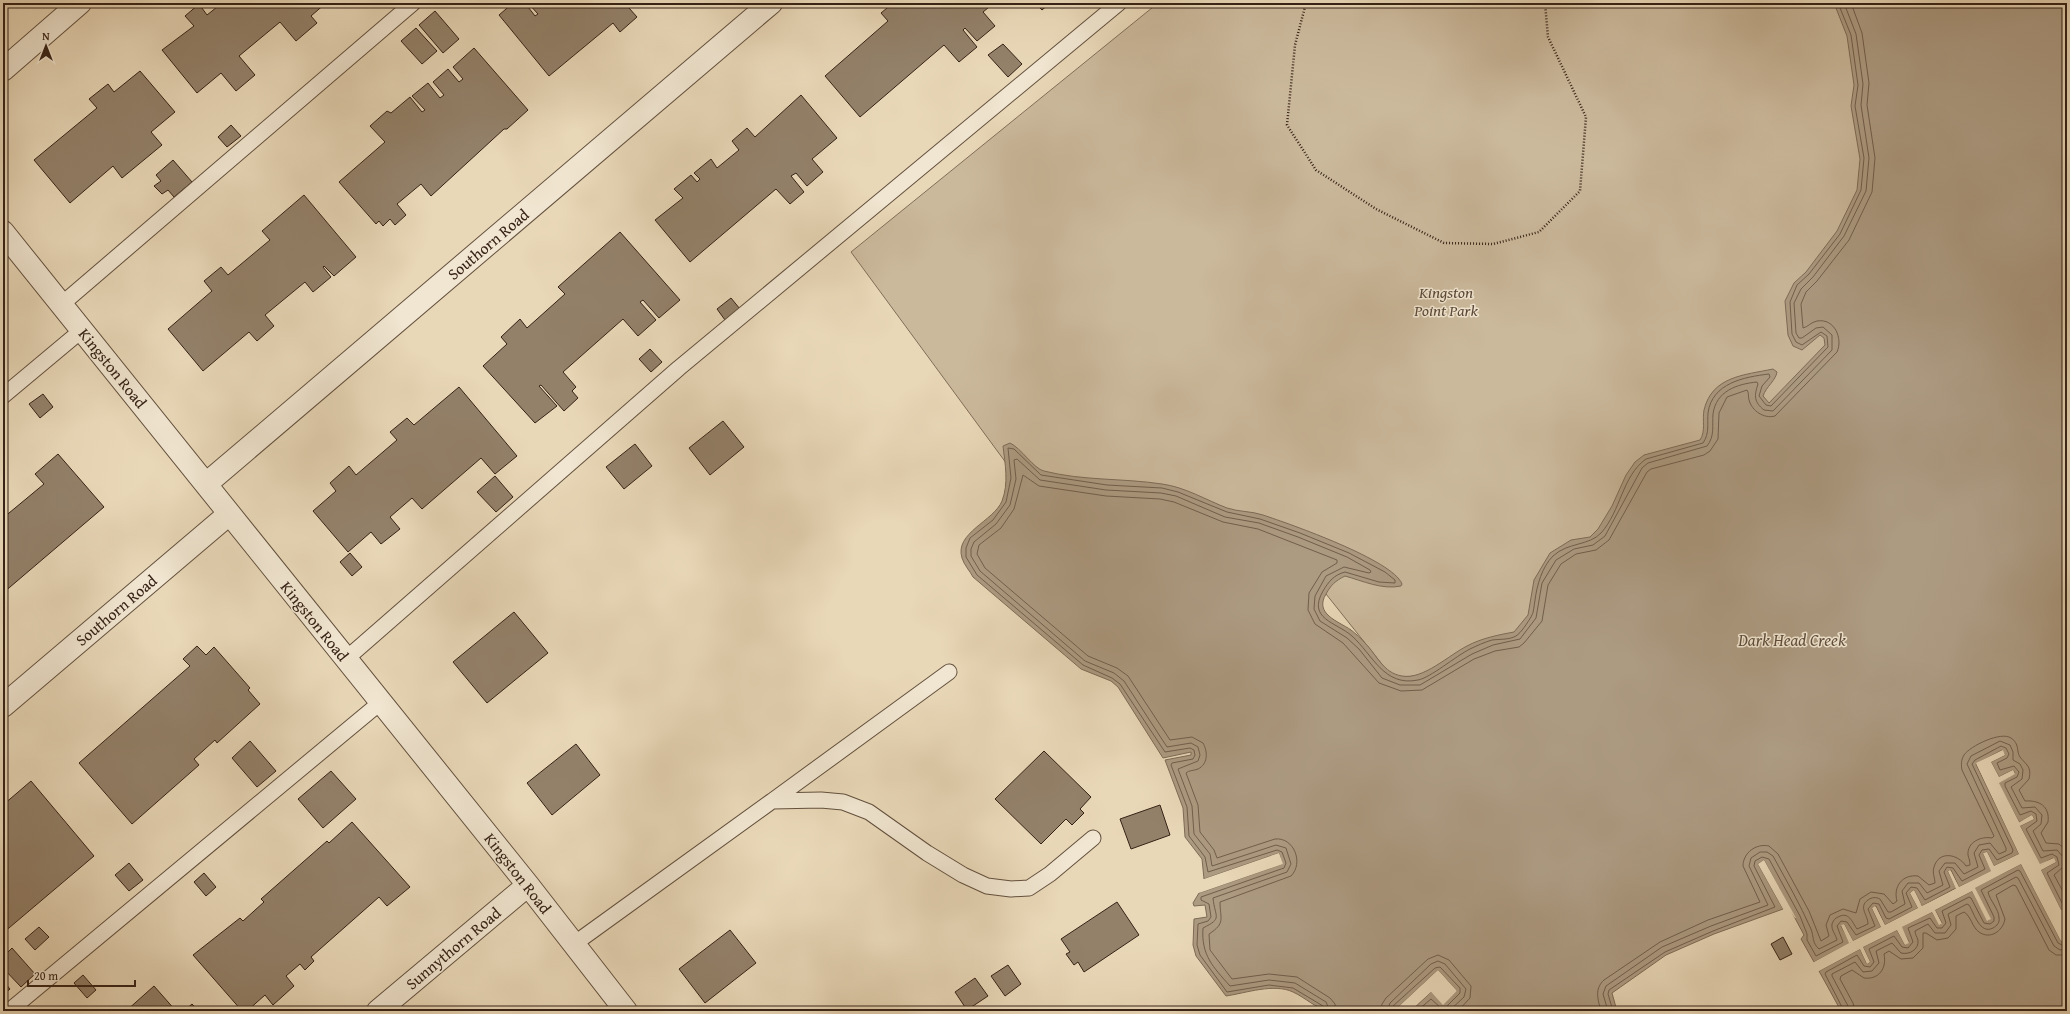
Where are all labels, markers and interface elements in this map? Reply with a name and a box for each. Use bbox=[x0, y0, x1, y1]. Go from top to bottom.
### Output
north arrow bbox=[26, 26, 66, 66]
text: N bbox=[42, 28, 50, 44]
street label: Southorn Road bbox=[442, 202, 534, 285]
park label: Kingston Point Park bbox=[1413, 280, 1478, 322]
street label: Kingston Road bbox=[73, 323, 153, 414]
street label: Southorn Road bbox=[70, 568, 162, 651]
street label: Kingston Road bbox=[275, 576, 355, 667]
water label: Dark Head Creek bbox=[1737, 627, 1846, 652]
street label: Kingston Road bbox=[479, 827, 558, 919]
street label: Sunnythorn Road bbox=[400, 901, 506, 995]
scale bar bbox=[28, 962, 135, 988]
text: 20 m bbox=[34, 967, 58, 984]

